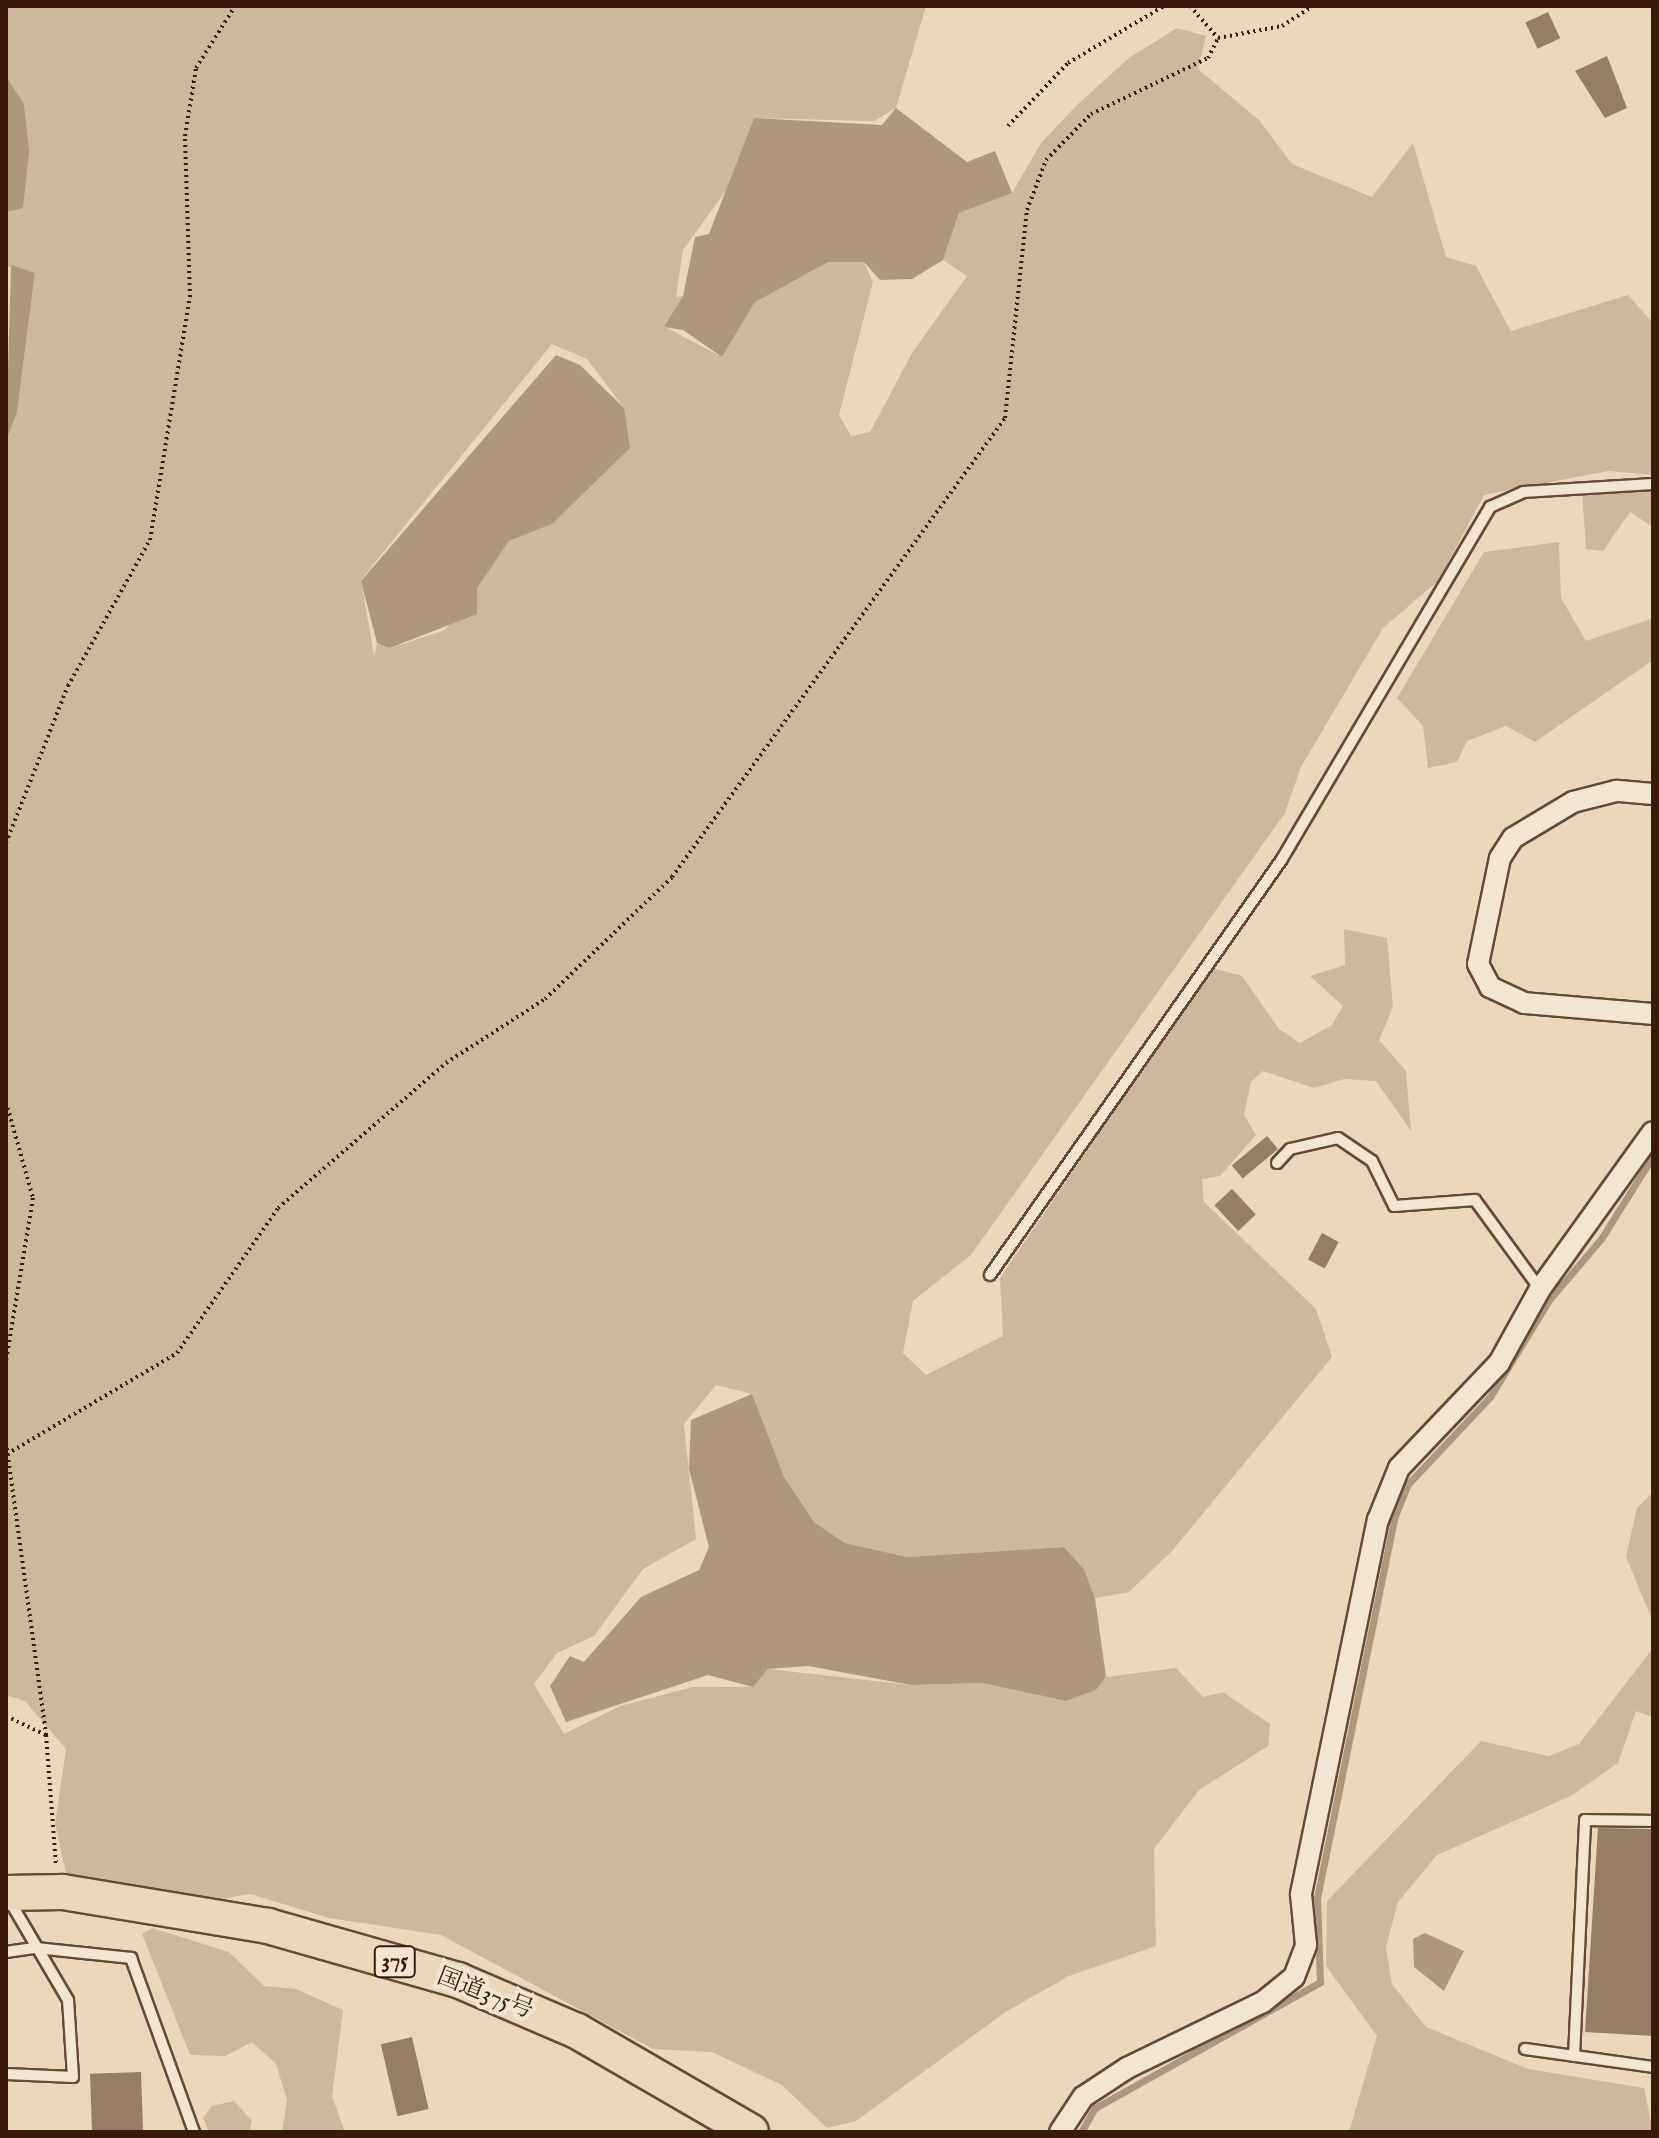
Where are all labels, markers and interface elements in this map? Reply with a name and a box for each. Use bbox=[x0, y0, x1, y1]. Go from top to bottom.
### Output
road number: 375 bbox=[373, 1944, 417, 1980]
street label: 国道375号 bbox=[433, 1962, 537, 2026]

